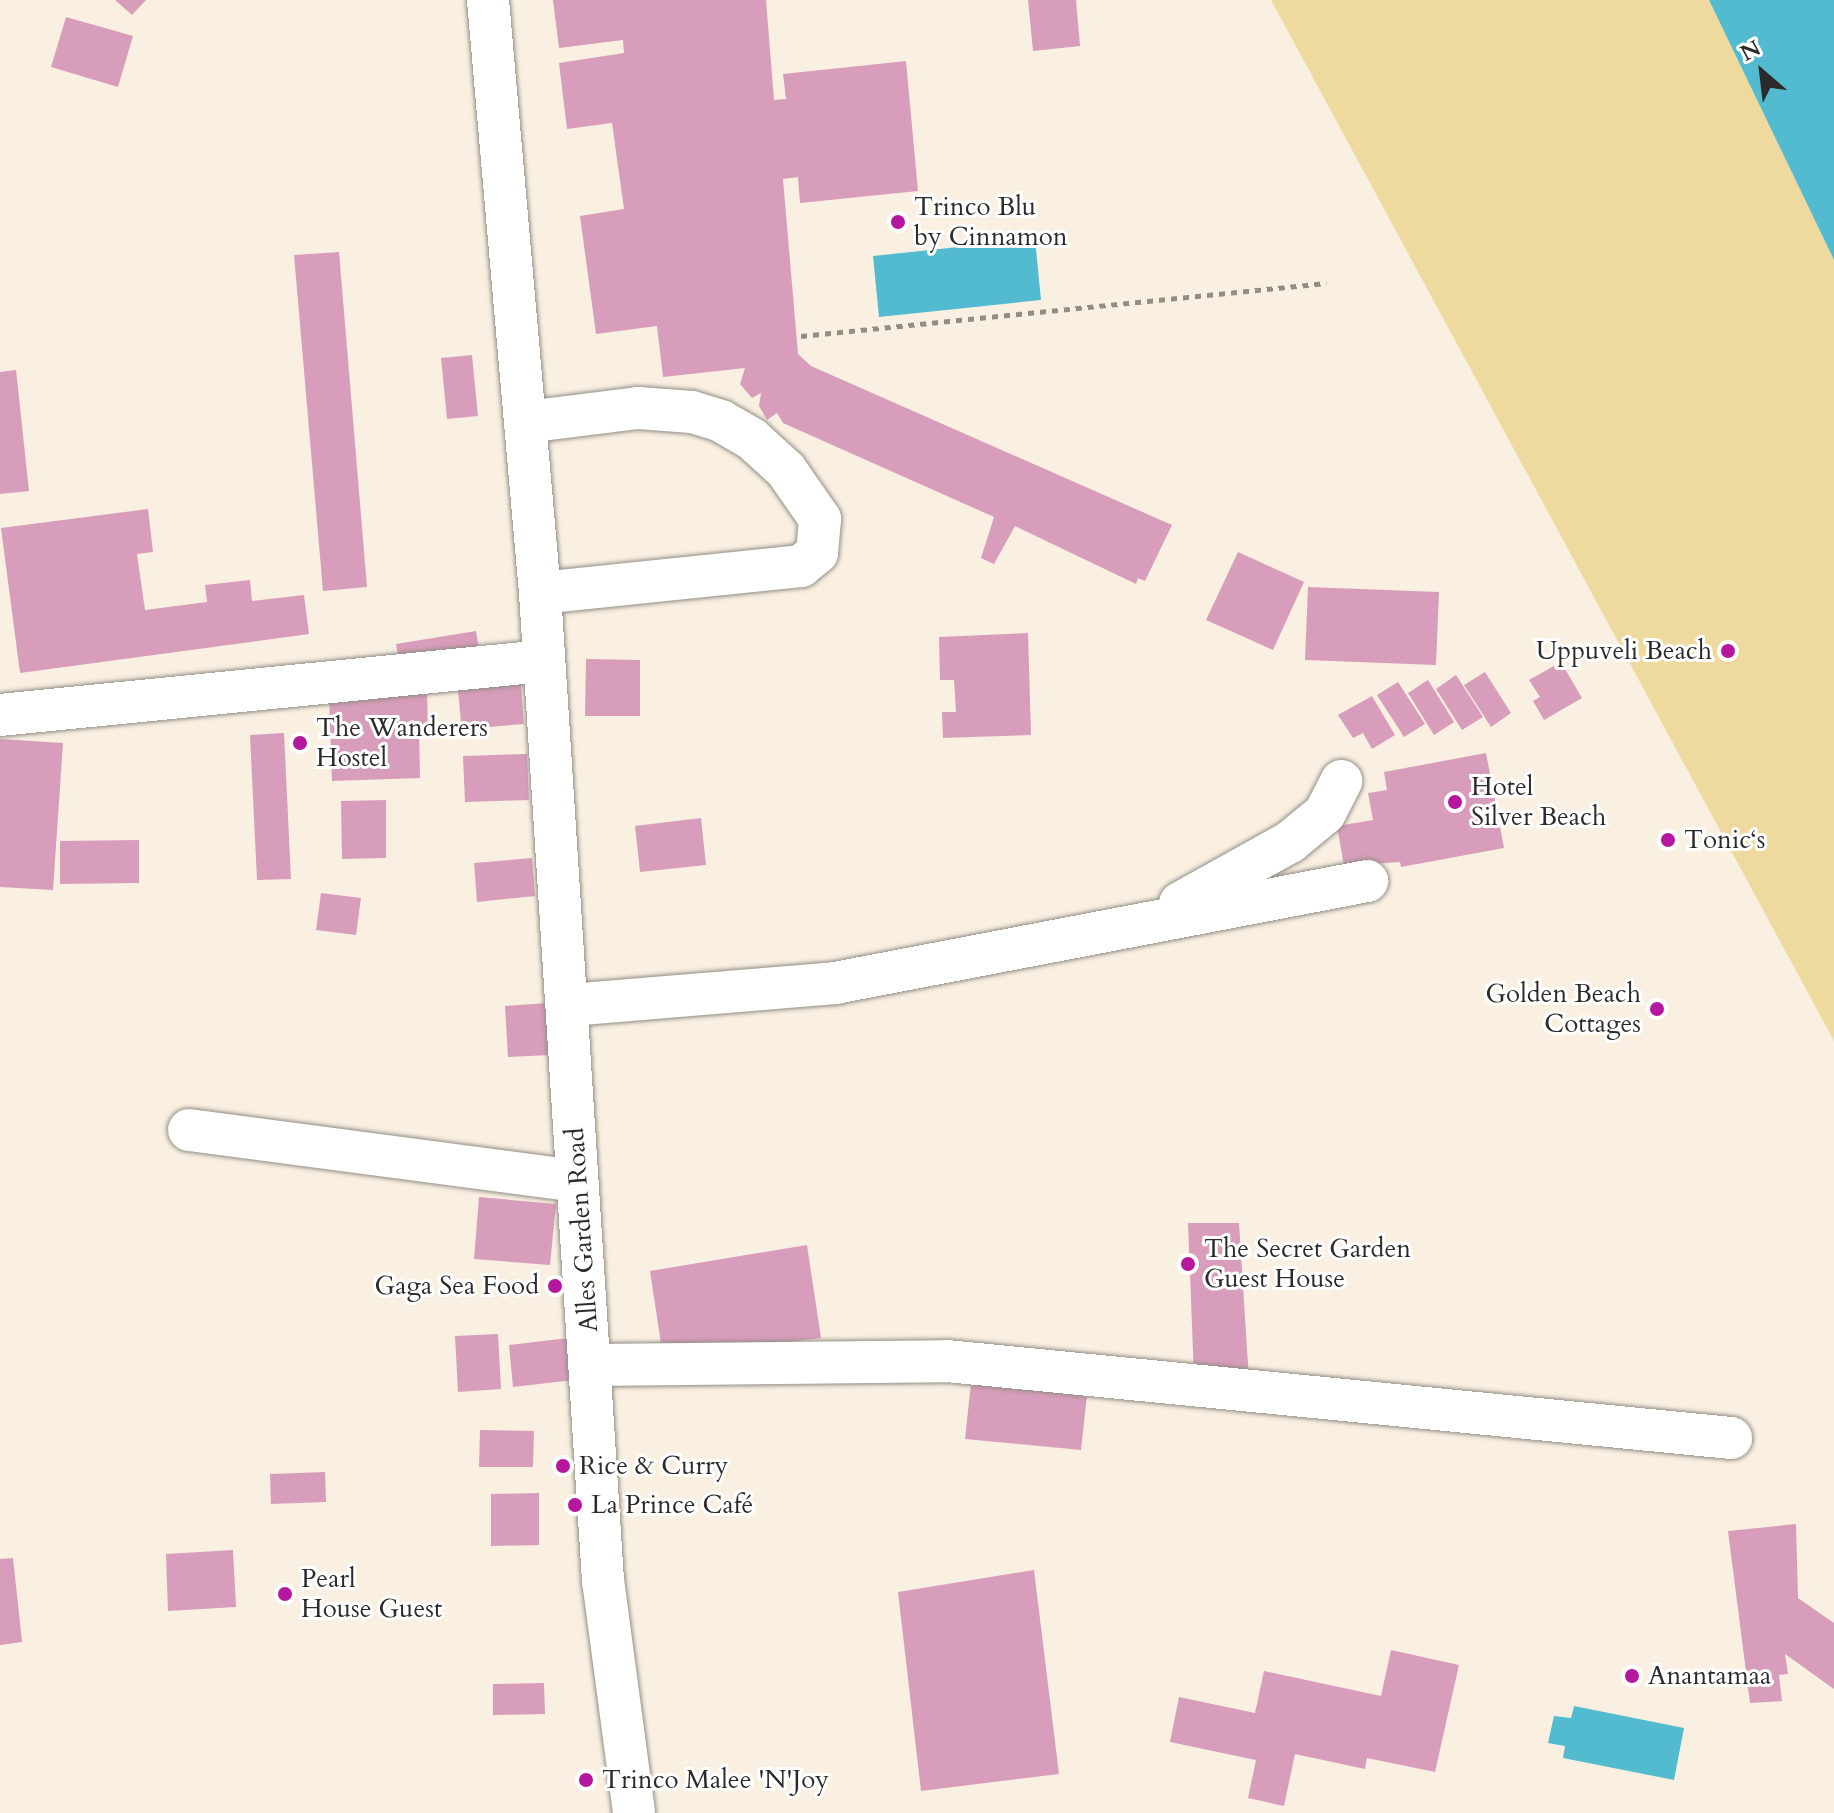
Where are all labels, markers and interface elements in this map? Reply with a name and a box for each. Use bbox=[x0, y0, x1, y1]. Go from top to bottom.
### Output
north arrow bbox=[1722, 32, 1802, 112]
text: N bbox=[1735, 33, 1766, 69]
place label: Trinco Blu by Cinnamon bbox=[914, 191, 1067, 252]
marker: Trinco Blu by Cinnamon bbox=[889, 213, 907, 231]
place label: Uppuveli Beach bbox=[1536, 635, 1712, 667]
marker: Uppuveli Beach bbox=[1719, 642, 1737, 660]
place label: The Wanderers Hostel bbox=[316, 712, 488, 774]
marker: The Wanderers Hostel bbox=[291, 734, 309, 752]
place label: Hotel Silver Beach bbox=[1471, 771, 1606, 832]
marker: Hotel Silver Beach bbox=[1446, 793, 1464, 811]
place label: Tonic‘s bbox=[1684, 824, 1766, 856]
marker: Tonic‘s bbox=[1659, 831, 1677, 849]
place label: Golden Beach Cottages bbox=[1486, 978, 1641, 1040]
marker: Golden Beach Cottages bbox=[1648, 1000, 1666, 1018]
street label: Alles Garden Road bbox=[559, 1127, 605, 1333]
place label: The Secret Garden Guest House bbox=[1204, 1233, 1411, 1294]
marker: The Secret Garden Guest House bbox=[1179, 1255, 1197, 1273]
place label: Gaga Sea Food bbox=[375, 1270, 539, 1302]
marker: Gaga Sea Food bbox=[546, 1277, 564, 1295]
place label: Rice & Curry bbox=[579, 1450, 728, 1482]
marker: Rice & Curry bbox=[554, 1457, 572, 1475]
place label: La Prince Café bbox=[591, 1489, 753, 1521]
marker: La Prince Café bbox=[566, 1496, 584, 1514]
place label: Pearl House Guest bbox=[301, 1563, 442, 1624]
marker: Pearl House Guest bbox=[276, 1585, 294, 1603]
place label: Anantamaa bbox=[1648, 1660, 1771, 1692]
marker: Anantamaa bbox=[1623, 1667, 1641, 1685]
place label: Trinco Malee 'N'Joy bbox=[602, 1764, 829, 1796]
marker: Trinco Malee 'N'Joy bbox=[577, 1771, 595, 1789]

